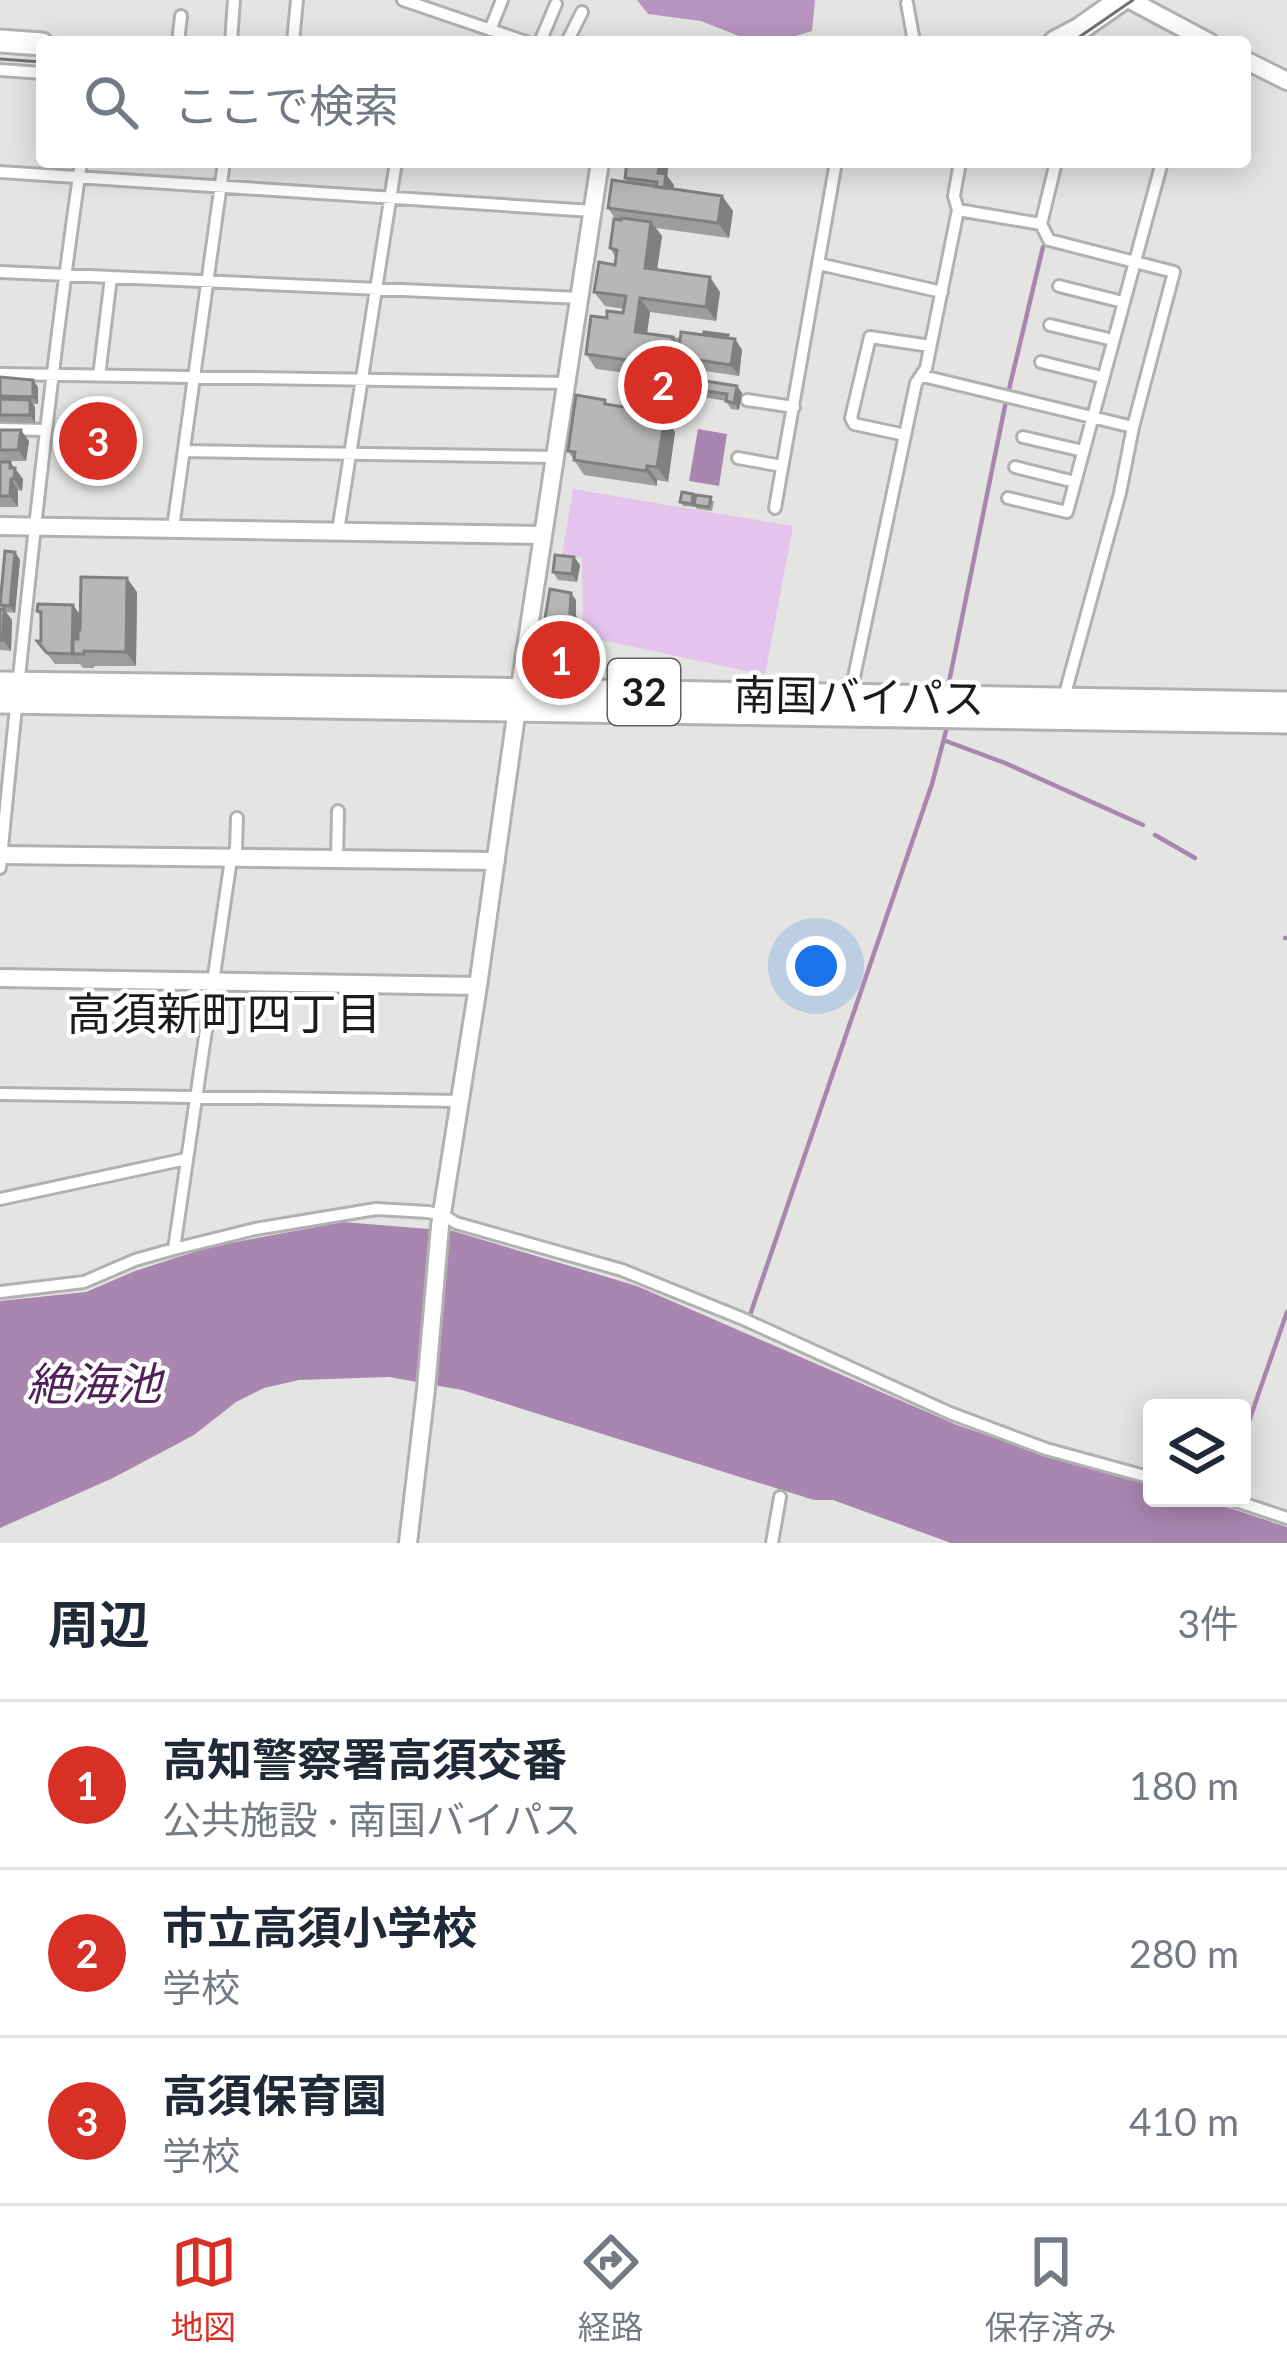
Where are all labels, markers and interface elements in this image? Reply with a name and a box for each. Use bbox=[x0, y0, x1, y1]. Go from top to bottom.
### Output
search box bbox=[36, 36, 1251, 168]
icon: search bbox=[78, 69, 144, 135]
text: ここで検索 bbox=[174, 78, 399, 132]
pin: 2 bbox=[624, 340, 702, 430]
pin: 3 bbox=[59, 396, 137, 486]
pin: 1 bbox=[522, 615, 600, 705]
road number: 32 bbox=[608, 659, 680, 725]
street label: 南国バイパス bbox=[733, 669, 985, 723]
your location bbox=[786, 936, 846, 996]
district label: 高須新町四丁目 bbox=[66, 986, 382, 1040]
water label: 絶海池 bbox=[26, 1356, 165, 1410]
map controls bbox=[1143, 1399, 1251, 1507]
button: layers bbox=[1143, 1399, 1251, 1507]
text: 周辺 bbox=[48, 1593, 150, 1654]
text: 3件 bbox=[1177, 1600, 1239, 1646]
text: 高知警察署高須交番 bbox=[162, 1732, 567, 1786]
text: 1 bbox=[76, 1762, 98, 1808]
text: 180 m bbox=[1129, 1762, 1239, 1808]
text: 公共施設 · 南国バイパス bbox=[162, 1796, 581, 1842]
text: 市立高須小学校 bbox=[162, 1900, 477, 1954]
text: 2 bbox=[76, 1930, 98, 1976]
text: 280 m bbox=[1129, 1930, 1239, 1976]
text: 学校 bbox=[162, 1964, 240, 2010]
text: 高須保育園 bbox=[162, 2068, 387, 2122]
text: 3 bbox=[76, 2098, 98, 2144]
text: 410 m bbox=[1129, 2098, 1239, 2144]
text: 学校 bbox=[162, 2132, 240, 2178]
tab: 地図 bbox=[171, 2229, 237, 2349]
tab: 経路 bbox=[578, 2229, 644, 2349]
tab: 保存済み bbox=[985, 2229, 1117, 2349]

